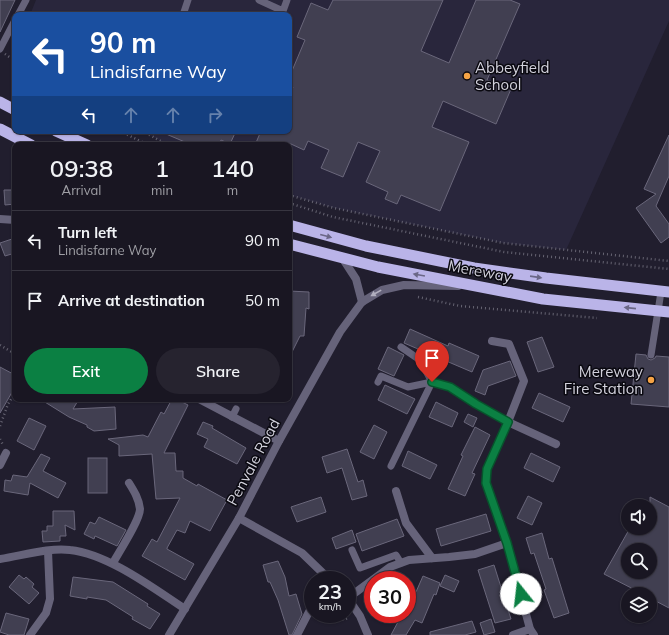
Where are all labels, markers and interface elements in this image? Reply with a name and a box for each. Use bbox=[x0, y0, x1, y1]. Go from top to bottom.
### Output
text: 90 m bbox=[90, 25, 156, 60]
icon: left bbox=[24, 28, 76, 80]
place label: Abbeyfield School bbox=[475, 58, 550, 94]
text: Lindisfarne Way bbox=[90, 60, 226, 83]
marker: Abbeyfield School bbox=[462, 71, 472, 81]
icon: left bbox=[78, 104, 100, 126]
icon: ahead bbox=[120, 104, 142, 126]
icon: ahead bbox=[162, 104, 184, 126]
icon: right bbox=[204, 104, 226, 126]
text: 09:38 bbox=[50, 153, 113, 183]
text: 1 bbox=[155, 153, 169, 183]
text: 140 bbox=[211, 153, 254, 183]
text: Arrival bbox=[62, 182, 101, 198]
text: min bbox=[151, 182, 173, 198]
text: m bbox=[227, 182, 238, 198]
text: Turn left bbox=[58, 223, 117, 242]
icon: left bbox=[24, 230, 46, 252]
text: 90 m bbox=[245, 231, 280, 250]
one-way arrow bbox=[321, 233, 333, 239]
text: Lindisfarne Way bbox=[58, 242, 156, 258]
street label: Mereway bbox=[447, 256, 513, 286]
one-way arrow bbox=[413, 272, 425, 278]
one-way arrow bbox=[530, 274, 542, 280]
icon: arrive bbox=[24, 290, 46, 312]
one-way arrow bbox=[371, 290, 382, 296]
text: Arrive at destination bbox=[58, 291, 205, 310]
text: 50 m bbox=[245, 291, 280, 310]
one-way arrow bbox=[624, 304, 636, 311]
pin bbox=[415, 341, 449, 382]
icon: arrive bbox=[421, 347, 443, 369]
button: Exit bbox=[24, 348, 148, 394]
button: Share bbox=[156, 348, 280, 394]
place label: Mereway Fire Station bbox=[564, 362, 643, 398]
marker: Mereway Fire Station bbox=[646, 375, 656, 385]
street label: Penvale Road bbox=[222, 415, 284, 509]
map controls bbox=[621, 499, 657, 623]
button: sound bbox=[621, 499, 657, 535]
button: search bbox=[621, 543, 657, 579]
speed limit sign: 30 bbox=[364, 571, 416, 623]
position arrow bbox=[500, 573, 542, 615]
text: 23 bbox=[318, 579, 342, 604]
button: layers bbox=[621, 587, 657, 623]
text: km/h bbox=[319, 600, 341, 613]

